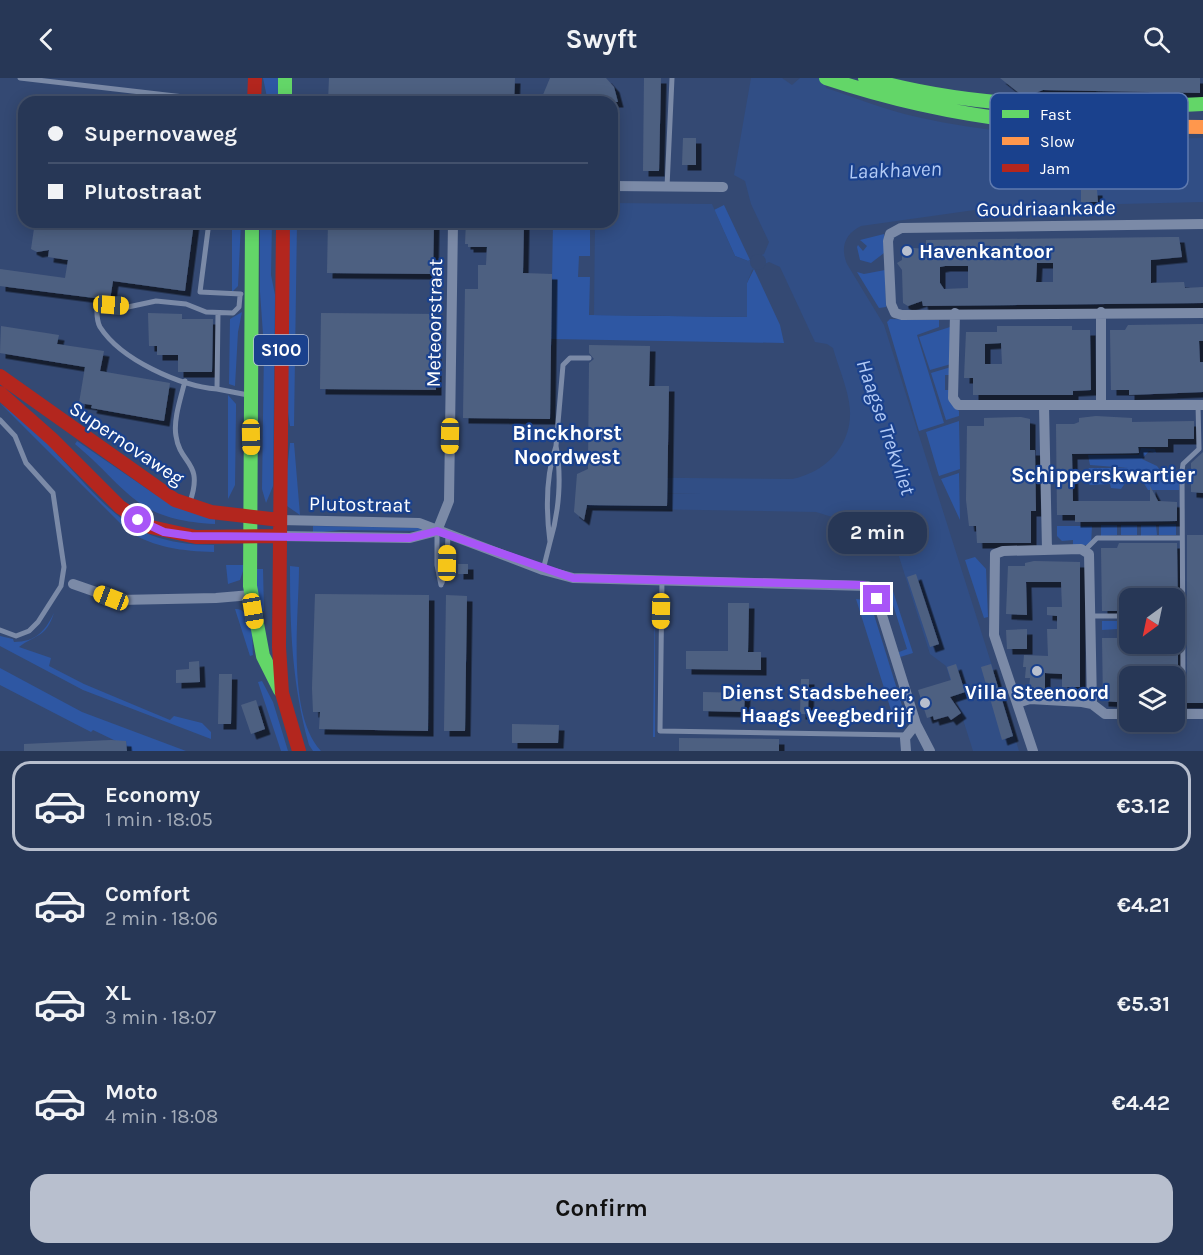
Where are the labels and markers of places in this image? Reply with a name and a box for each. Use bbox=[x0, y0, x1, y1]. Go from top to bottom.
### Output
place label: Havenkantoor bbox=[919, 240, 1053, 263]
marker: Havenkantoor bbox=[900, 244, 914, 258]
marker: Villa Steenoord bbox=[1030, 664, 1044, 678]
place label: Dienst Stadsbeheer, Haags Veegbedrijf bbox=[722, 681, 914, 727]
place label: Villa Steenoord bbox=[965, 681, 1109, 704]
marker: Dienst Stadsbeheer, Haags Veegbedrijf bbox=[918, 696, 932, 710]

